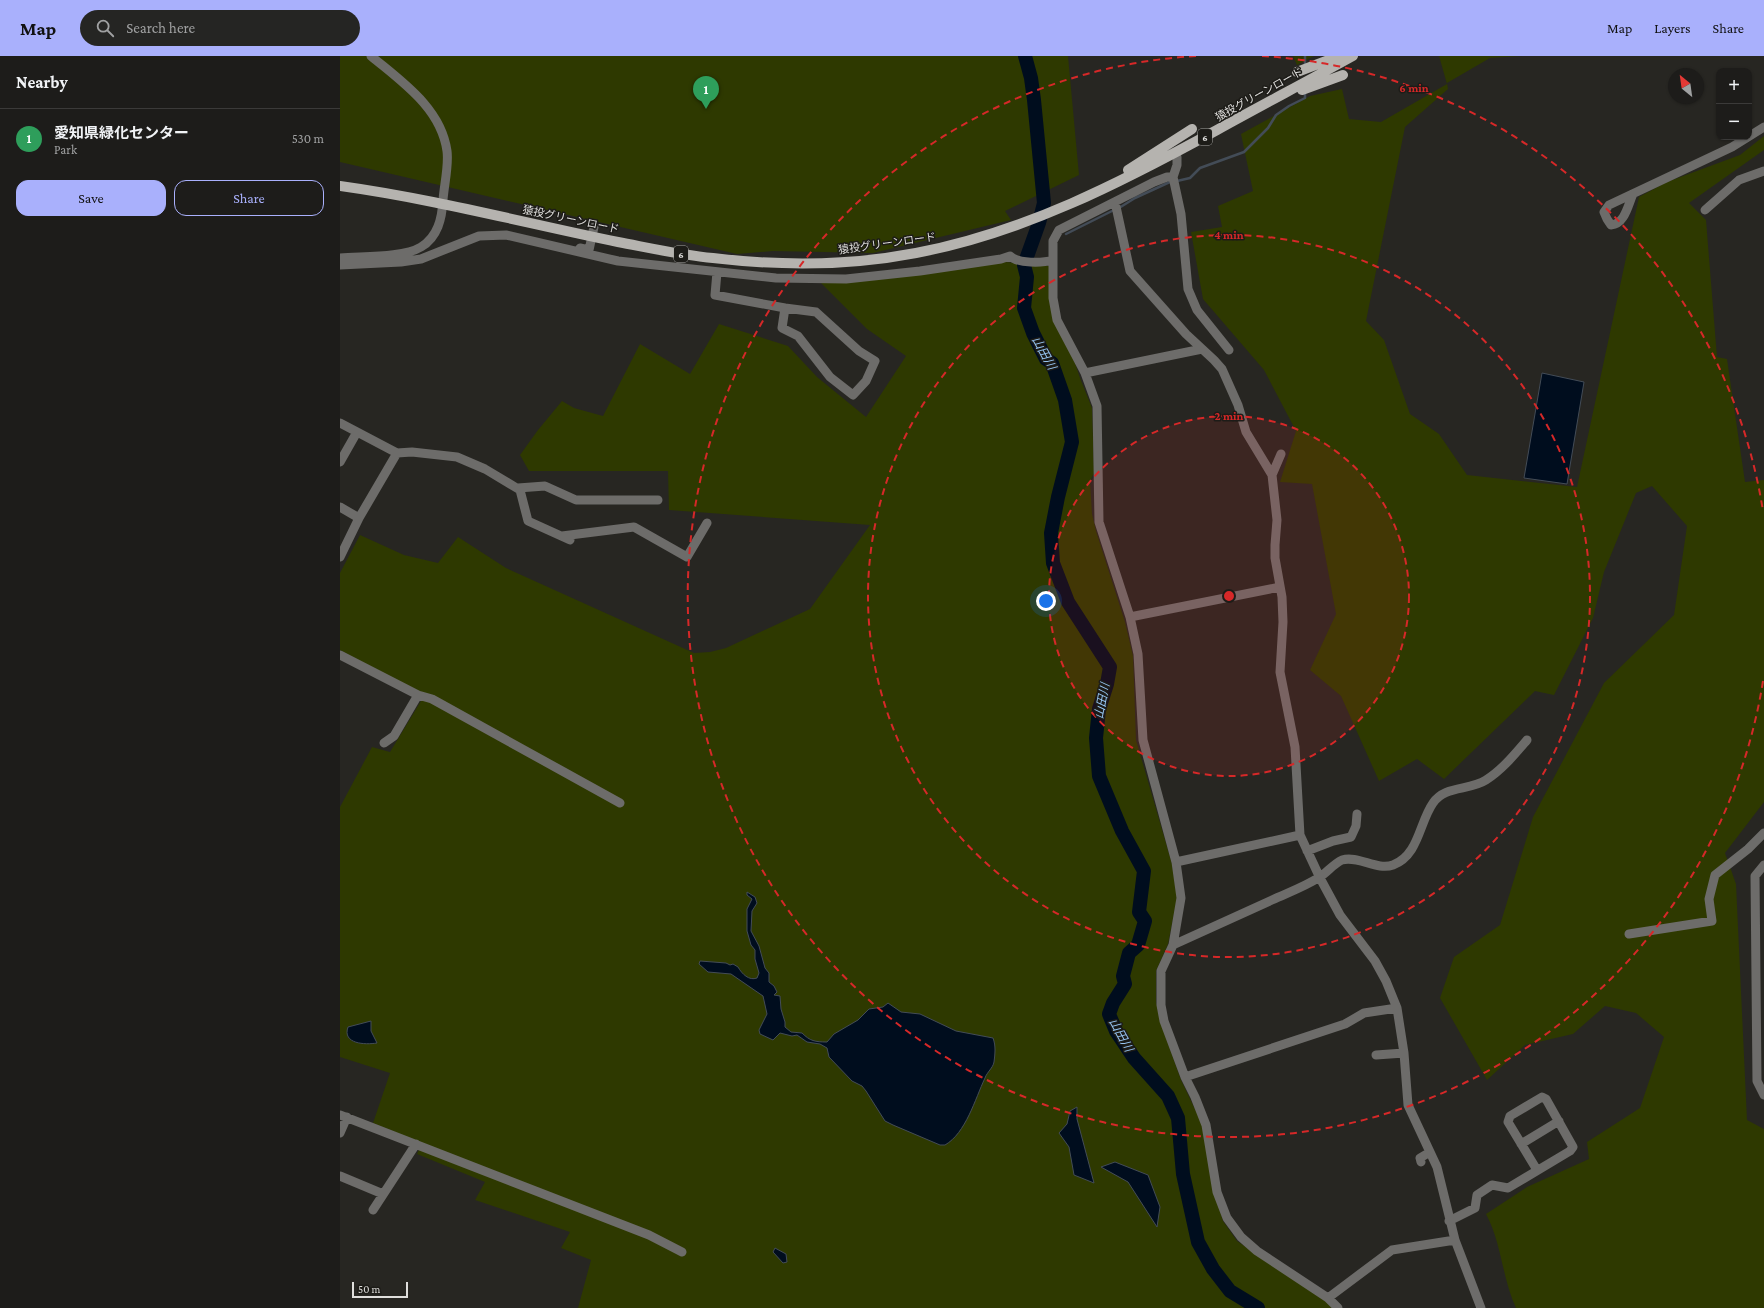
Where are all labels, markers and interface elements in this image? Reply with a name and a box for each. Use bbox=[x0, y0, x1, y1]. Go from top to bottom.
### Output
search box bbox=[80, 10, 360, 46]
icon: search bbox=[94, 17, 116, 39]
text: Map bbox=[20, 18, 56, 39]
text: Search here bbox=[126, 20, 195, 36]
text: Map bbox=[1607, 20, 1632, 36]
text: Layers bbox=[1654, 20, 1691, 36]
text: Share bbox=[1713, 20, 1744, 36]
street label: 猿投グリーンロード bbox=[1213, 65, 1305, 123]
north arrow bbox=[1668, 68, 1704, 104]
map controls bbox=[1716, 68, 1752, 140]
button: + bbox=[1716, 68, 1752, 104]
text: Nearby bbox=[16, 73, 68, 92]
pin: 1 bbox=[693, 76, 719, 109]
text: 6 min bbox=[1399, 81, 1429, 95]
button: − bbox=[1716, 104, 1752, 140]
text: 愛知県緑化センター bbox=[54, 125, 189, 141]
road number: 6 bbox=[1198, 129, 1212, 145]
text: 1 bbox=[27, 131, 31, 146]
text: 530 m bbox=[292, 131, 324, 146]
text: Park bbox=[54, 142, 77, 157]
button: Save bbox=[16, 180, 166, 216]
button: Share bbox=[174, 180, 324, 216]
street label: 猿投グリーンロード bbox=[522, 203, 620, 235]
text: 4 min bbox=[1214, 228, 1244, 242]
street label: 猿投グリーンロード bbox=[837, 230, 937, 256]
road number: 6 bbox=[674, 246, 688, 262]
water label: 山田川 bbox=[1029, 334, 1060, 374]
text: 2 min bbox=[1215, 409, 1244, 423]
centre of rings bbox=[1222, 589, 1236, 603]
your location bbox=[1036, 591, 1056, 611]
water label: 山田川 bbox=[1092, 680, 1113, 720]
water label: 山田川 bbox=[1106, 1016, 1137, 1056]
scale bar bbox=[352, 1280, 408, 1299]
text: 50 m bbox=[358, 1283, 380, 1295]

